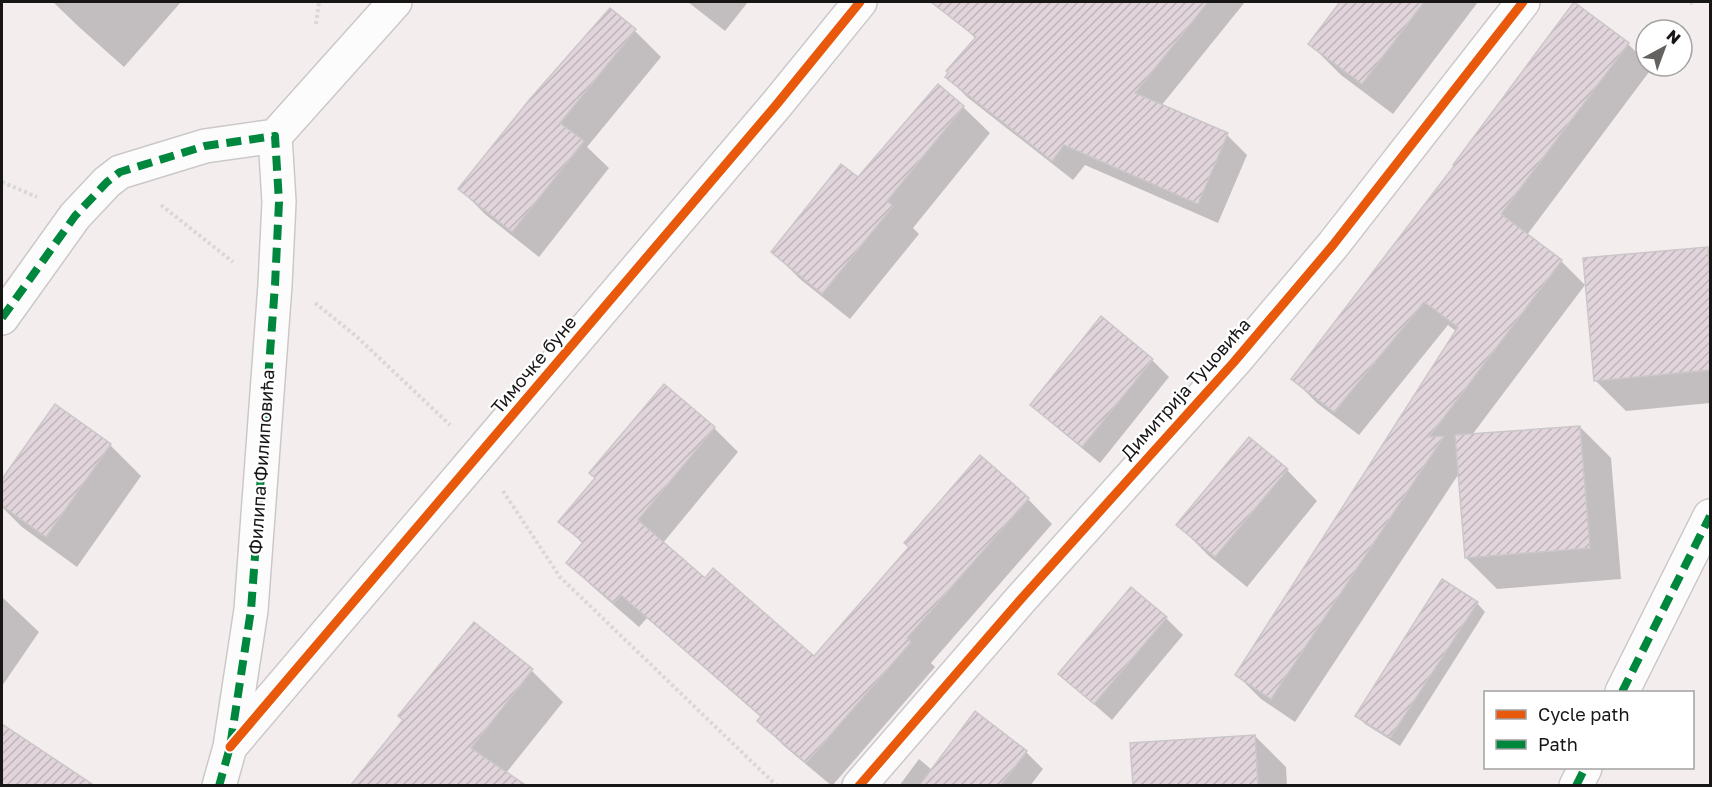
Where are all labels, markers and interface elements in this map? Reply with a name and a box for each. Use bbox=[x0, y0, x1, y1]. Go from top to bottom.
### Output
north arrow bbox=[1634, 18, 1694, 78]
text: N bbox=[1663, 25, 1685, 48]
street label: Тимочке буне bbox=[486, 311, 581, 418]
street label: Димитрија Туцовића bbox=[1116, 313, 1255, 464]
street label: Филипа Филиповића bbox=[244, 369, 278, 555]
legend bbox=[1484, 691, 1694, 769]
text: Cycle path bbox=[1538, 703, 1630, 725]
text: Path bbox=[1538, 733, 1578, 755]

